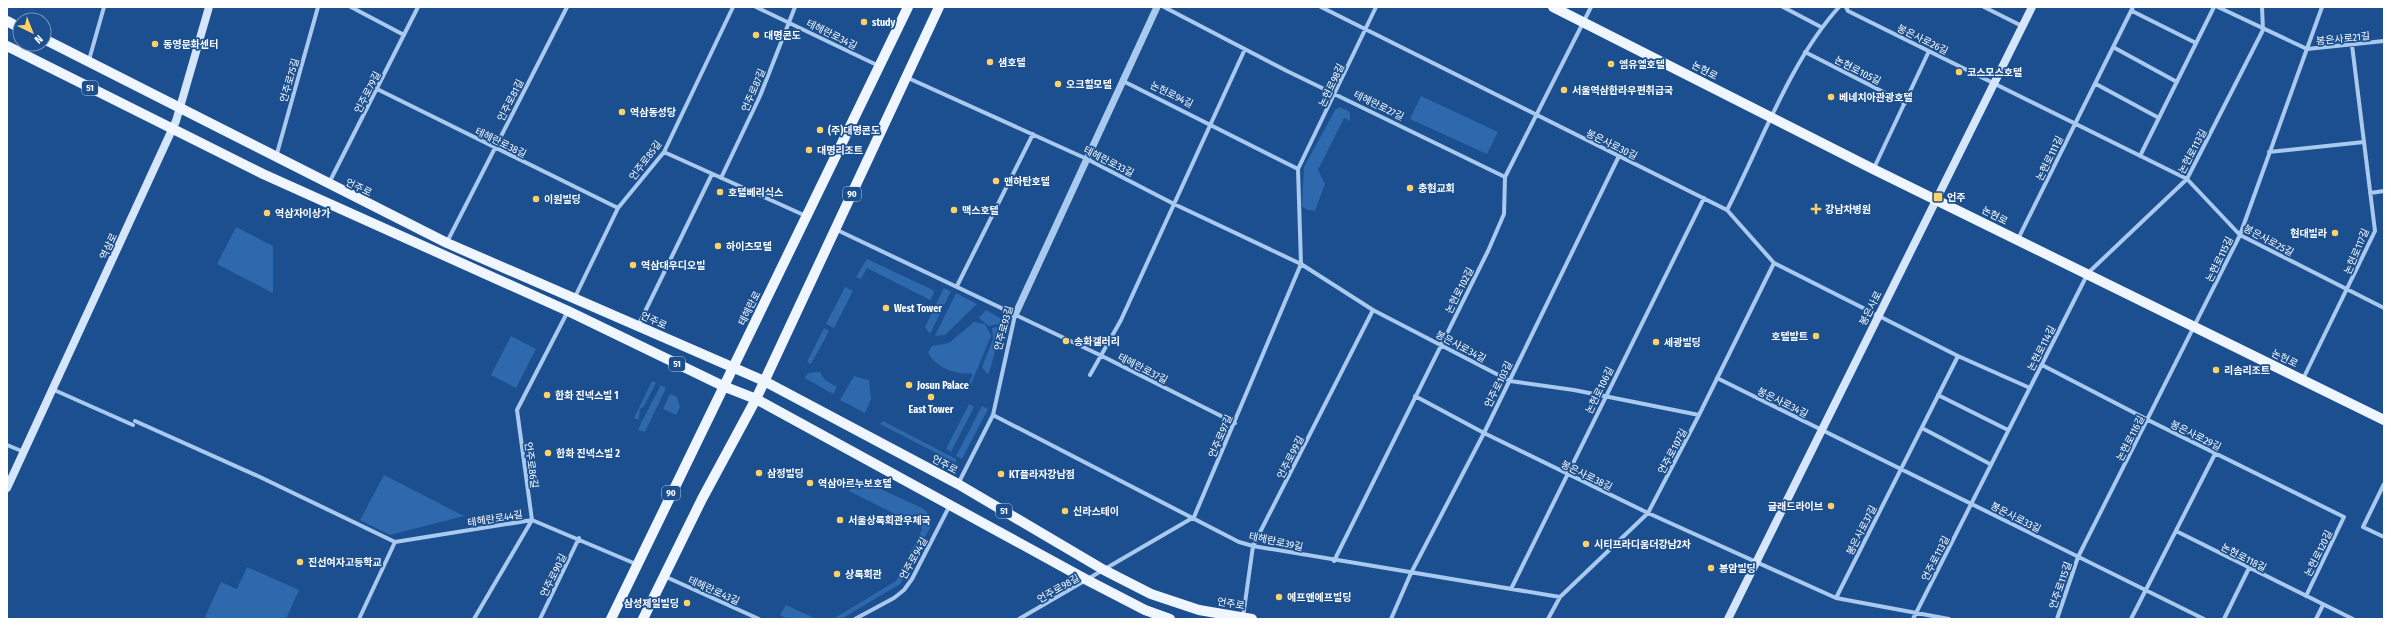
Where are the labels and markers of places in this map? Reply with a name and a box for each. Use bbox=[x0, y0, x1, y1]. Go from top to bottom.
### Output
marker: study bbox=[859, 17, 869, 27]
place label: study bbox=[872, 17, 896, 29]
marker: 대명콘도 bbox=[751, 30, 761, 40]
place label: 대명콘도 bbox=[764, 30, 801, 42]
marker: 동영문화센터 bbox=[150, 39, 160, 49]
place label: 동영문화센터 bbox=[163, 39, 218, 51]
marker: 샘호텔 bbox=[985, 57, 995, 67]
place label: 샘호텔 bbox=[998, 57, 1026, 69]
marker: 엠유엘호텔 bbox=[1606, 59, 1616, 69]
place label: 엠유엘호텔 bbox=[1619, 59, 1665, 71]
marker: 코스모스호텔 bbox=[1954, 67, 1964, 77]
place label: 코스모스호텔 bbox=[1967, 67, 2022, 79]
place label: 오크힐모텔 bbox=[1066, 78, 1112, 91]
marker: 오크힐모텔 bbox=[1053, 79, 1063, 89]
place label: 서울역삼한라우편취급국 bbox=[1572, 84, 1673, 97]
marker: 서울역삼한라우편취급국 bbox=[1559, 85, 1569, 95]
marker: 베네치아관광호텔 bbox=[1826, 92, 1836, 102]
place label: 베네치아관광호텔 bbox=[1839, 92, 1913, 104]
marker: 역삼동성당 bbox=[617, 107, 627, 117]
place label: 역삼동성당 bbox=[630, 107, 676, 119]
place label: (주)대명콘도 bbox=[828, 124, 880, 137]
marker: (주)대명콘도 bbox=[815, 125, 825, 135]
marker: 대명리조트 bbox=[804, 145, 814, 155]
place label: 대명리조트 bbox=[817, 145, 863, 157]
marker: 맨하탄호텔 bbox=[991, 176, 1001, 186]
place label: 맨하탄호텔 bbox=[1004, 176, 1050, 188]
place label: 충현교회 bbox=[1418, 182, 1455, 195]
marker: 충현교회 bbox=[1405, 183, 1415, 193]
marker: 호텔베리식스 bbox=[715, 187, 725, 197]
place label: 호텔베리식스 bbox=[728, 187, 783, 199]
marker: 언주 bbox=[1932, 191, 1944, 203]
place label: 언주 bbox=[1947, 192, 1965, 204]
marker: 이원빌딩 bbox=[531, 194, 541, 204]
place label: 이원빌딩 bbox=[544, 194, 581, 206]
marker: 강남차병원 bbox=[1810, 203, 1822, 215]
place label: 강남차병원 bbox=[1825, 204, 1871, 216]
marker: 맥스호텔 bbox=[949, 205, 959, 215]
place label: 맥스호텔 bbox=[962, 205, 999, 217]
marker: 역삼자이상가 bbox=[262, 208, 272, 218]
place label: 역삼자이상가 bbox=[275, 208, 331, 220]
place label: 현대빌라 bbox=[2290, 227, 2327, 240]
marker: 현대빌라 bbox=[2330, 228, 2340, 238]
marker: 하이츠모텔 bbox=[713, 241, 723, 251]
place label: 하이츠모텔 bbox=[726, 241, 772, 253]
marker: 역삼대우디오빌 bbox=[628, 260, 638, 270]
place label: 역삼대우디오빌 bbox=[641, 260, 705, 272]
marker: West Tower bbox=[881, 303, 891, 313]
place label: West Tower bbox=[894, 303, 942, 315]
place label: 호텔발트 bbox=[1771, 331, 1808, 343]
marker: 호텔발트 bbox=[1811, 331, 1821, 341]
marker: 송화갤러리 bbox=[1061, 336, 1071, 346]
place label: 송화갤러리 bbox=[1074, 336, 1120, 348]
marker: 세광빌딩 bbox=[1651, 337, 1661, 347]
place label: 세광빌딩 bbox=[1664, 337, 1701, 349]
marker: 리솜리조트 bbox=[2211, 365, 2221, 375]
place label: 리솜리조트 bbox=[2224, 365, 2270, 377]
marker: Josun Palace bbox=[904, 380, 914, 390]
place label: Josun Palace bbox=[916, 380, 969, 392]
marker: 한화 진넥스빌 1 bbox=[542, 390, 552, 400]
place label: 한화 진넥스빌 1 bbox=[555, 390, 619, 402]
marker: East Tower bbox=[926, 392, 936, 402]
place label: East Tower bbox=[909, 404, 954, 416]
marker: 한화 진넥스빌 2 bbox=[543, 448, 553, 458]
place label: 한화 진넥스빌 2 bbox=[556, 448, 620, 460]
marker: 삼정빌딩 bbox=[754, 468, 764, 478]
place label: 삼정빌딩 bbox=[767, 468, 804, 480]
marker: KT플라자강남점 bbox=[996, 469, 1006, 479]
place label: KT플라자강남점 bbox=[1009, 469, 1075, 481]
marker: 역삼아르누보호텔 bbox=[805, 478, 815, 488]
place label: 역삼아르누보호텔 bbox=[818, 478, 892, 490]
place label: 글래드라이브 bbox=[1768, 501, 1823, 513]
marker: 글래드라이브 bbox=[1826, 501, 1836, 511]
marker: 신라스테이 bbox=[1060, 506, 1070, 516]
place label: 신라스테이 bbox=[1073, 506, 1119, 518]
marker: 서울상록회관우체국 bbox=[835, 515, 845, 525]
place label: 서울상록회관우체국 bbox=[848, 515, 931, 527]
marker: 시티프라디움더강남2차 bbox=[1581, 539, 1591, 549]
place label: 시티프라디움더강남2차 bbox=[1594, 539, 1691, 551]
place label: 진선여자고등학교 bbox=[308, 556, 382, 569]
marker: 진선여자고등학교 bbox=[295, 557, 305, 567]
marker: 봉암빌딩 bbox=[1706, 563, 1716, 573]
place label: 봉암빌딩 bbox=[1719, 563, 1756, 575]
marker: 상록회관 bbox=[832, 569, 842, 579]
place label: 상록회관 bbox=[845, 569, 882, 581]
marker: 에프앤에프빌딩 bbox=[1274, 592, 1284, 602]
place label: 에프앤에프빌딩 bbox=[1287, 592, 1351, 604]
place label: 삼성제일빌딩 bbox=[624, 598, 679, 610]
marker: 삼성제일빌딩 bbox=[682, 598, 692, 608]

